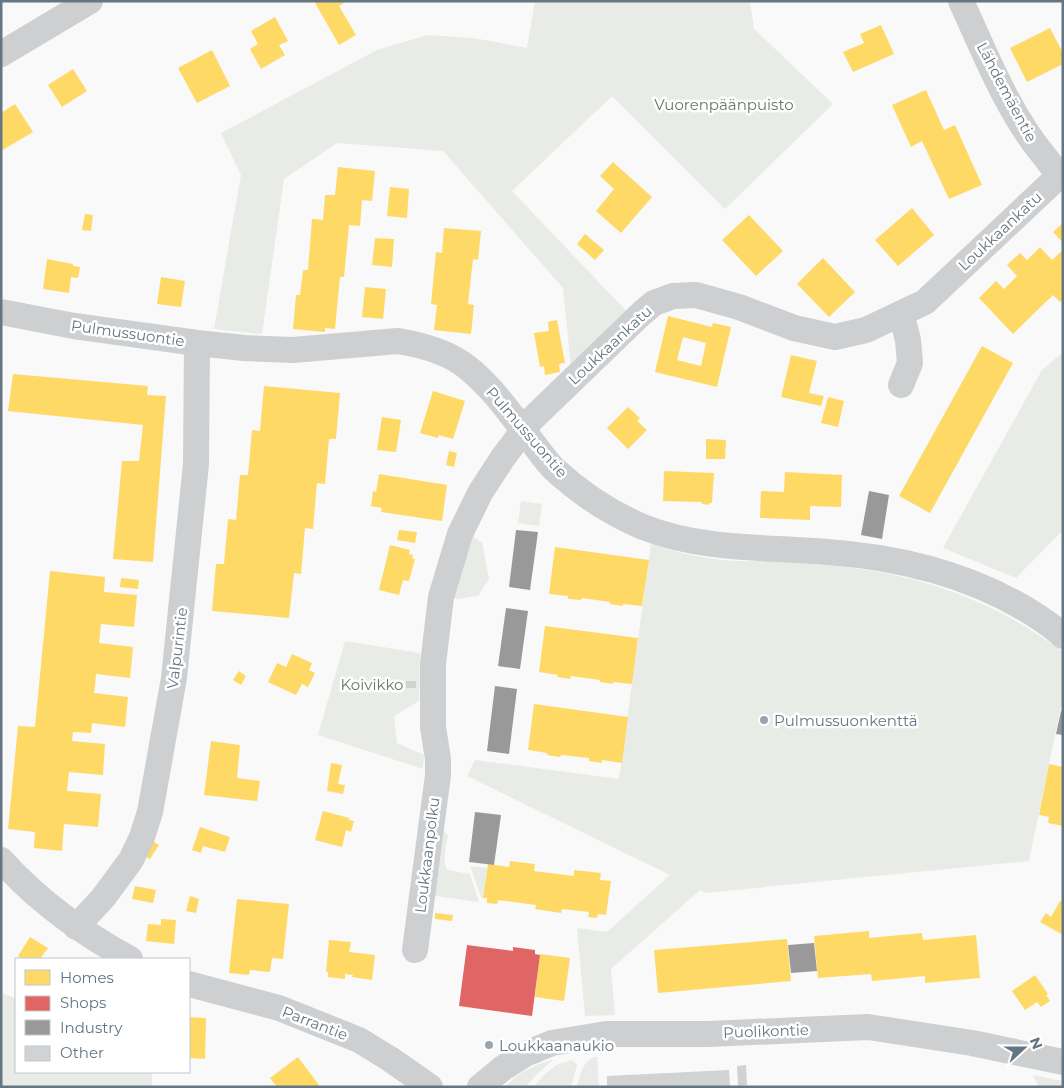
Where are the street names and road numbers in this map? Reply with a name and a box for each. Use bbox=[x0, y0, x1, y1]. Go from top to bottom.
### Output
street label: Lähdemäentie bbox=[973, 39, 1041, 145]
street label: Loukkaankatu bbox=[954, 187, 1046, 275]
street label: Loukkaankatu bbox=[564, 301, 656, 389]
street label: Pulmussuontie bbox=[70, 316, 186, 350]
street label: Pulmussuontie bbox=[482, 383, 572, 481]
street label: Valpurintie bbox=[163, 606, 191, 690]
street label: Loukkaanpolku bbox=[410, 796, 444, 914]
street label: Parrantie bbox=[279, 1002, 351, 1044]
street label: Puolikontie bbox=[723, 1020, 809, 1042]

